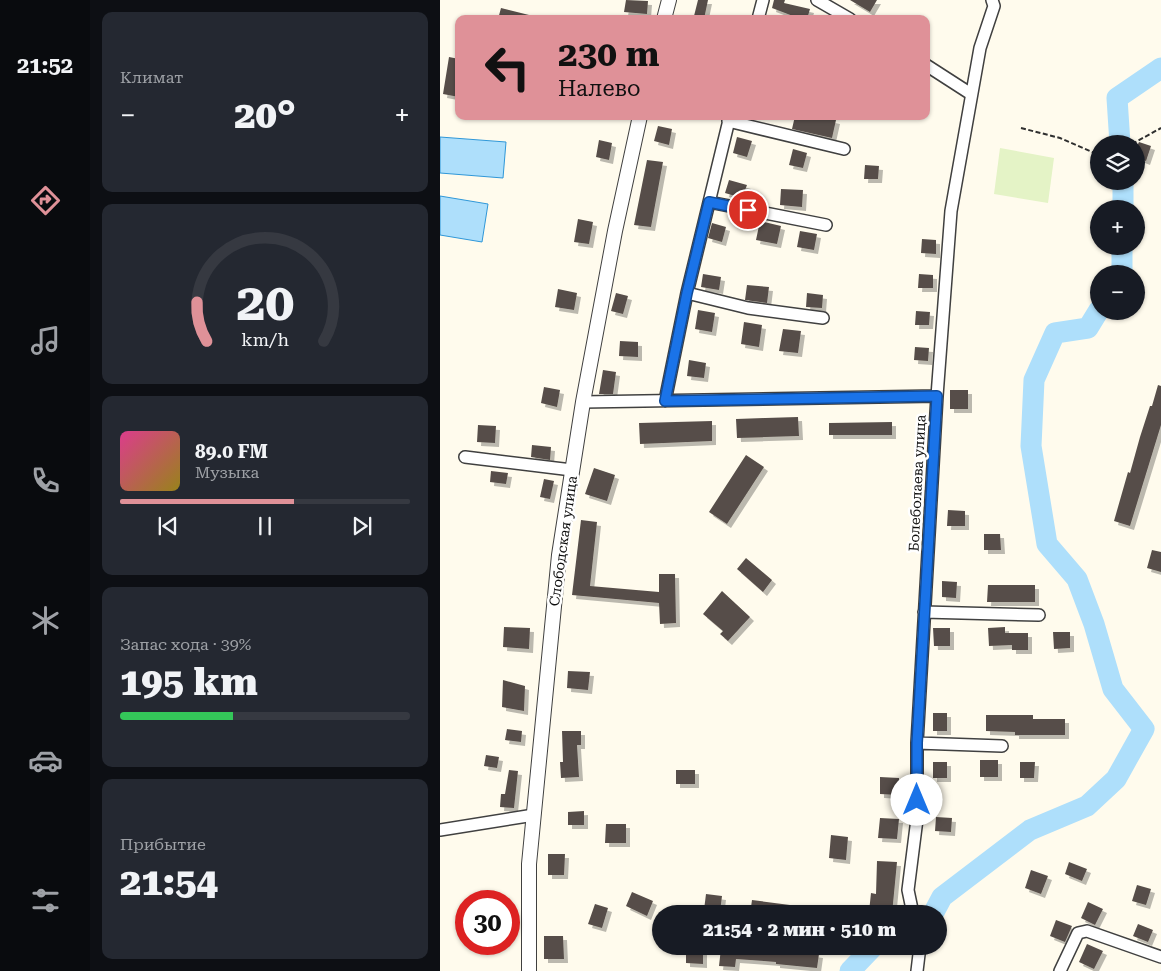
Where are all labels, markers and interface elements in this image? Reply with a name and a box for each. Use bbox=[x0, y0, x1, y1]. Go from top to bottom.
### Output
text: 230 m bbox=[558, 34, 659, 75]
icon: left bbox=[475, 35, 540, 100]
text: 21:52 bbox=[17, 53, 73, 78]
text: Климат bbox=[120, 68, 183, 87]
text: Налево bbox=[558, 76, 641, 101]
text: 20° bbox=[234, 93, 296, 137]
text: − bbox=[120, 99, 136, 132]
text: + bbox=[394, 99, 410, 132]
map controls bbox=[1090, 135, 1145, 320]
button: layers bbox=[1090, 135, 1145, 190]
icon: directions bbox=[28, 183, 63, 218]
pin bbox=[727, 189, 769, 231]
icon: arrive bbox=[734, 196, 762, 224]
button: + bbox=[1090, 200, 1145, 255]
button: − bbox=[1090, 265, 1145, 320]
text: 20 bbox=[236, 272, 294, 333]
icon: music bbox=[28, 323, 63, 358]
text: km/h bbox=[241, 329, 289, 350]
street label: Болеболаева улица bbox=[905, 414, 929, 552]
text: 89.0 FM bbox=[195, 440, 268, 463]
icon: phone bbox=[28, 463, 63, 498]
text: Музыка bbox=[195, 463, 259, 482]
street label: Слободская улица bbox=[546, 474, 580, 607]
icon: previous bbox=[154, 512, 182, 540]
icon: pause bbox=[251, 512, 279, 540]
icon: next bbox=[348, 512, 376, 540]
icon: climate bbox=[28, 603, 63, 638]
text: Запас хода · 39% bbox=[120, 635, 251, 654]
text: 195 km bbox=[120, 660, 258, 704]
icon: car bbox=[28, 743, 63, 778]
position arrow bbox=[890, 773, 942, 825]
text: Прибытие bbox=[120, 835, 206, 854]
text: 21:54 bbox=[120, 860, 218, 904]
icon: filters bbox=[28, 883, 63, 918]
speed limit sign: 30 bbox=[455, 890, 520, 955]
text: 21:54 · 2 мин · 510 m bbox=[703, 918, 896, 941]

